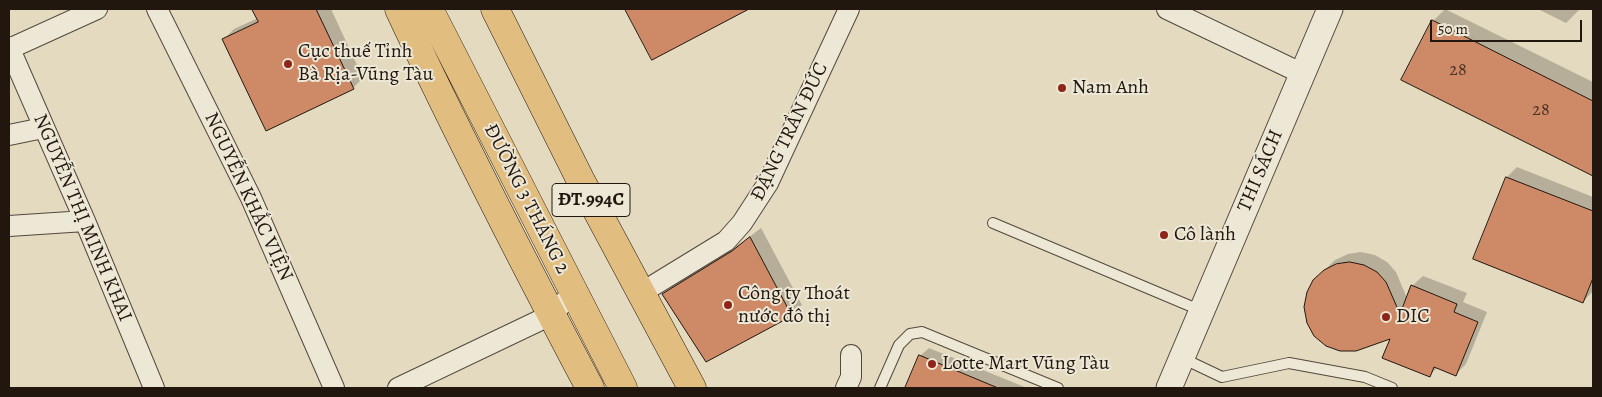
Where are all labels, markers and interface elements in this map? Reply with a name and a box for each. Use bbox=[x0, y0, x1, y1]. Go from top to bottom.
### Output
scale bar bbox=[1432, 10, 1584, 42]
text: 50 m bbox=[1438, 19, 1468, 39]
place label: Cục thuế Tỉnh Bà Rịa-Vũng Tàu bbox=[298, 40, 433, 87]
marker: Cục thuế Tỉnh Bà Rịa-Vũng Tàu bbox=[282, 58, 294, 70]
street label: ĐẶNG TRẦN ĐỨC bbox=[746, 59, 834, 205]
house number: 28 bbox=[1449, 60, 1467, 82]
place label: Nam Anh bbox=[1072, 76, 1149, 100]
marker: Nam Anh bbox=[1056, 82, 1068, 94]
house number: 28 bbox=[1532, 100, 1550, 122]
street label: NGUYỄN KHẮC VIỆN bbox=[198, 109, 298, 285]
street label: NGUYỄN THỊ MINH KHAI bbox=[27, 111, 137, 325]
street label: ĐƯỜNG 3 THÁNG 2 bbox=[478, 120, 574, 278]
street label: THI SÁCH bbox=[1233, 126, 1289, 216]
road number: ĐT.994C bbox=[552, 184, 630, 216]
place label: Cô lành bbox=[1174, 223, 1236, 247]
marker: Cô lành bbox=[1158, 229, 1170, 241]
place label: Công ty Thoát nước đô thị bbox=[738, 282, 850, 329]
marker: Công ty Thoát nước đô thị bbox=[722, 299, 734, 311]
place label: DIC bbox=[1396, 305, 1430, 329]
marker: DIC bbox=[1380, 311, 1392, 323]
place label: Lotte Mart Vũng Tàu bbox=[942, 352, 1110, 376]
marker: Lotte Mart Vũng Tàu bbox=[926, 358, 938, 370]

